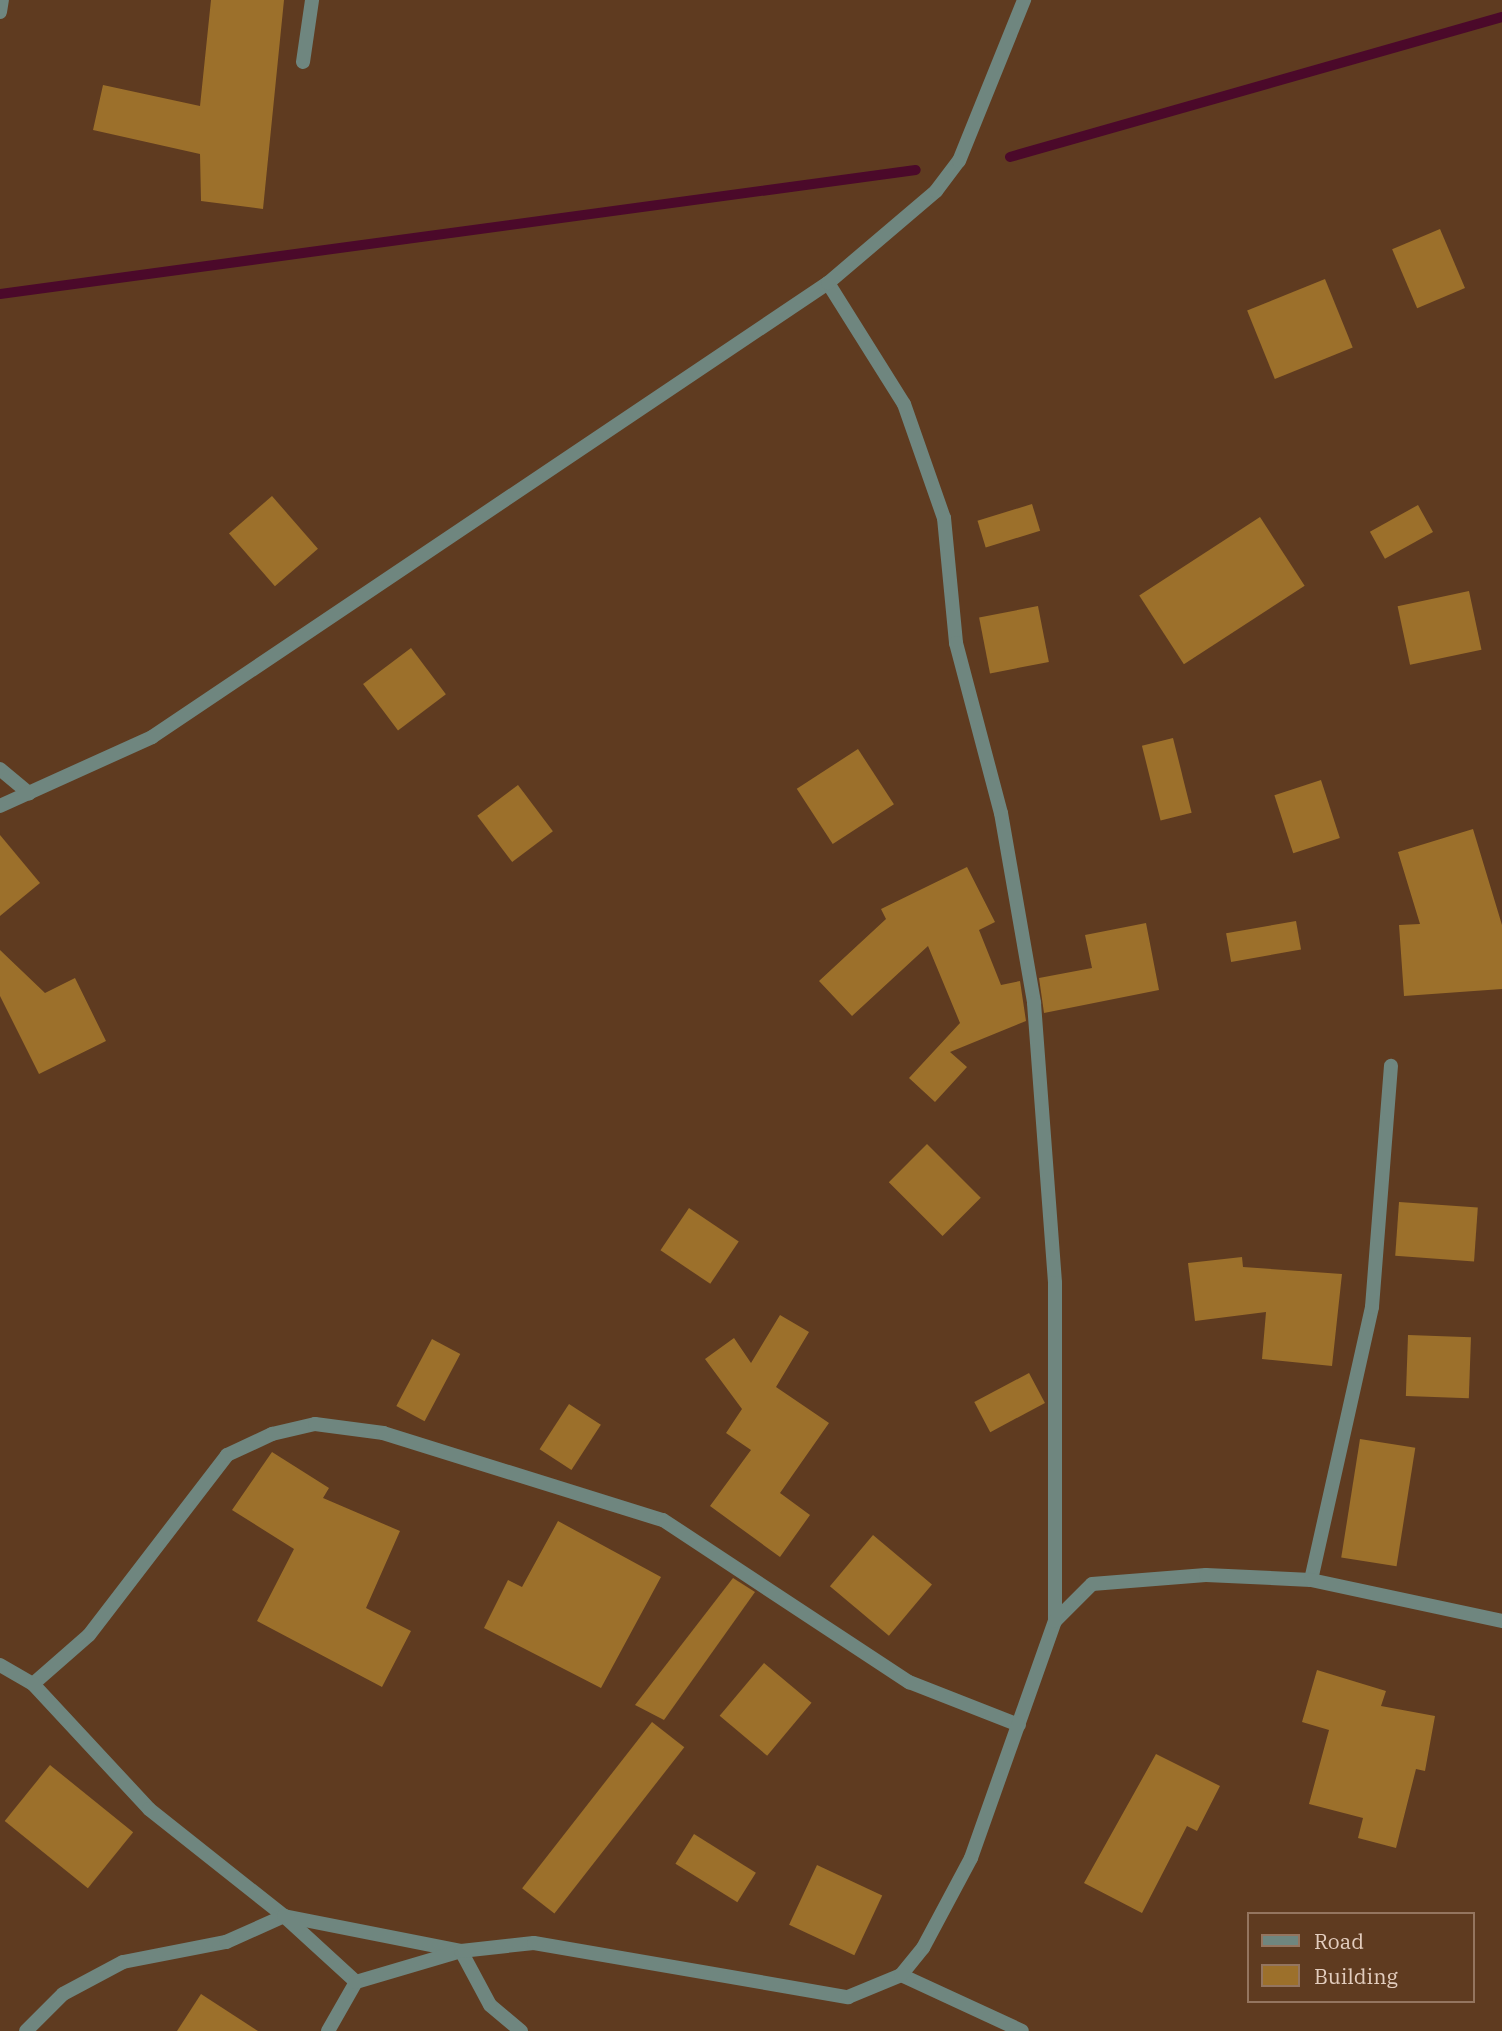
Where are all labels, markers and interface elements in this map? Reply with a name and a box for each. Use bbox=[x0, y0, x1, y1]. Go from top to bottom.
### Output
legend bbox=[1246, 1912, 1474, 2003]
text: Road bbox=[1314, 1927, 1364, 1955]
text: Building bbox=[1314, 1962, 1398, 1990]

